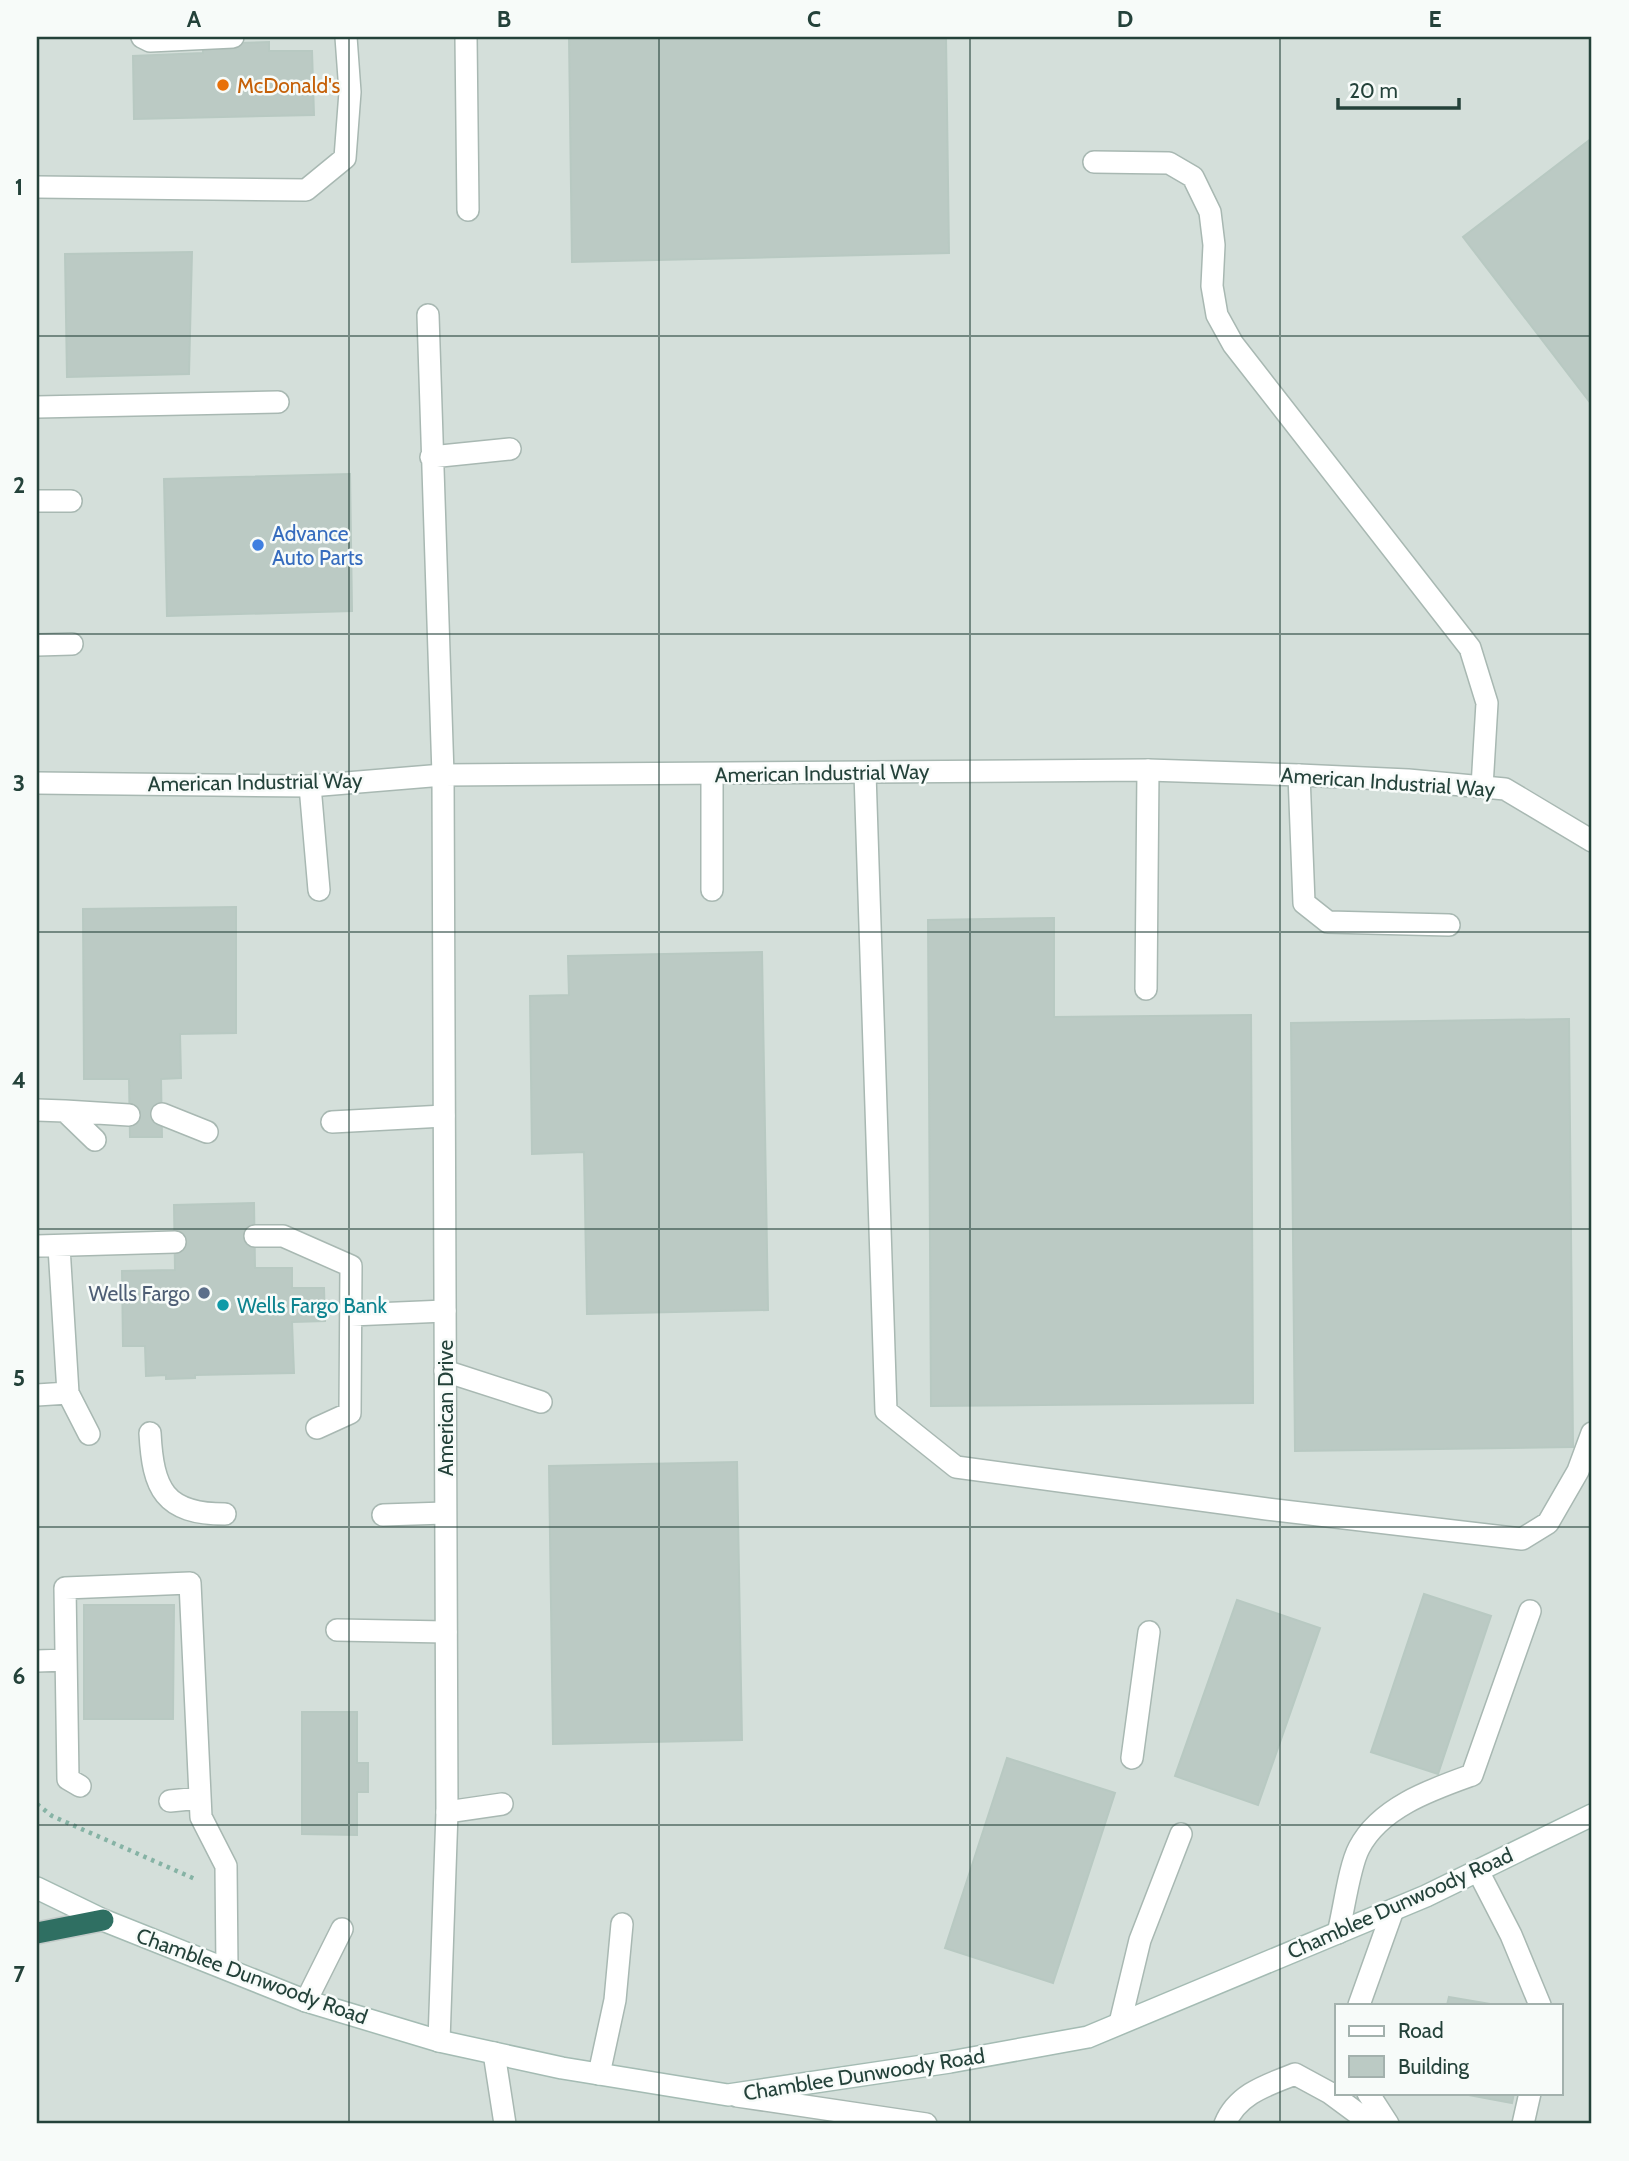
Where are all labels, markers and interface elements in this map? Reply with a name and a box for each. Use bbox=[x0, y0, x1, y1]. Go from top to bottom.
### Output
text: A bbox=[187, 5, 202, 33]
text: B bbox=[497, 5, 511, 33]
text: C bbox=[807, 5, 821, 33]
text: D bbox=[1117, 5, 1133, 33]
text: E bbox=[1428, 5, 1442, 33]
scale bar bbox=[1338, 66, 1459, 110]
place label: McDonald's bbox=[237, 73, 341, 98]
marker: McDonald's bbox=[215, 77, 231, 93]
text: 20 m bbox=[1349, 78, 1398, 103]
text: 1 bbox=[15, 173, 23, 201]
text: 2 bbox=[13, 471, 25, 499]
place label: Advance Auto Parts bbox=[272, 521, 363, 570]
marker: Advance Auto Parts bbox=[250, 537, 266, 553]
street label: American Industrial Way bbox=[714, 759, 930, 787]
street label: American Industrial Way bbox=[1280, 762, 1496, 802]
street label: American Industrial Way bbox=[147, 768, 363, 796]
text: 3 bbox=[13, 769, 25, 797]
text: 4 bbox=[12, 1066, 26, 1094]
place label: Wells Fargo bbox=[88, 1281, 190, 1306]
marker: Wells Fargo bbox=[196, 1285, 212, 1301]
place label: Wells Fargo Bank bbox=[237, 1293, 388, 1318]
marker: Wells Fargo Bank bbox=[215, 1297, 231, 1313]
street label: American Drive bbox=[433, 1340, 458, 1476]
text: 5 bbox=[13, 1364, 25, 1392]
text: 6 bbox=[13, 1662, 25, 1690]
street label: Chamblee Dunwoody Road bbox=[1283, 1842, 1517, 1964]
street label: Chamblee Dunwoody Road bbox=[133, 1923, 371, 2029]
text: 7 bbox=[13, 1960, 25, 1988]
legend bbox=[1335, 2004, 1562, 2094]
text: Road bbox=[1398, 2018, 1444, 2043]
street label: Chamblee Dunwoody Road bbox=[742, 2043, 986, 2105]
text: Building bbox=[1398, 2054, 1470, 2079]

